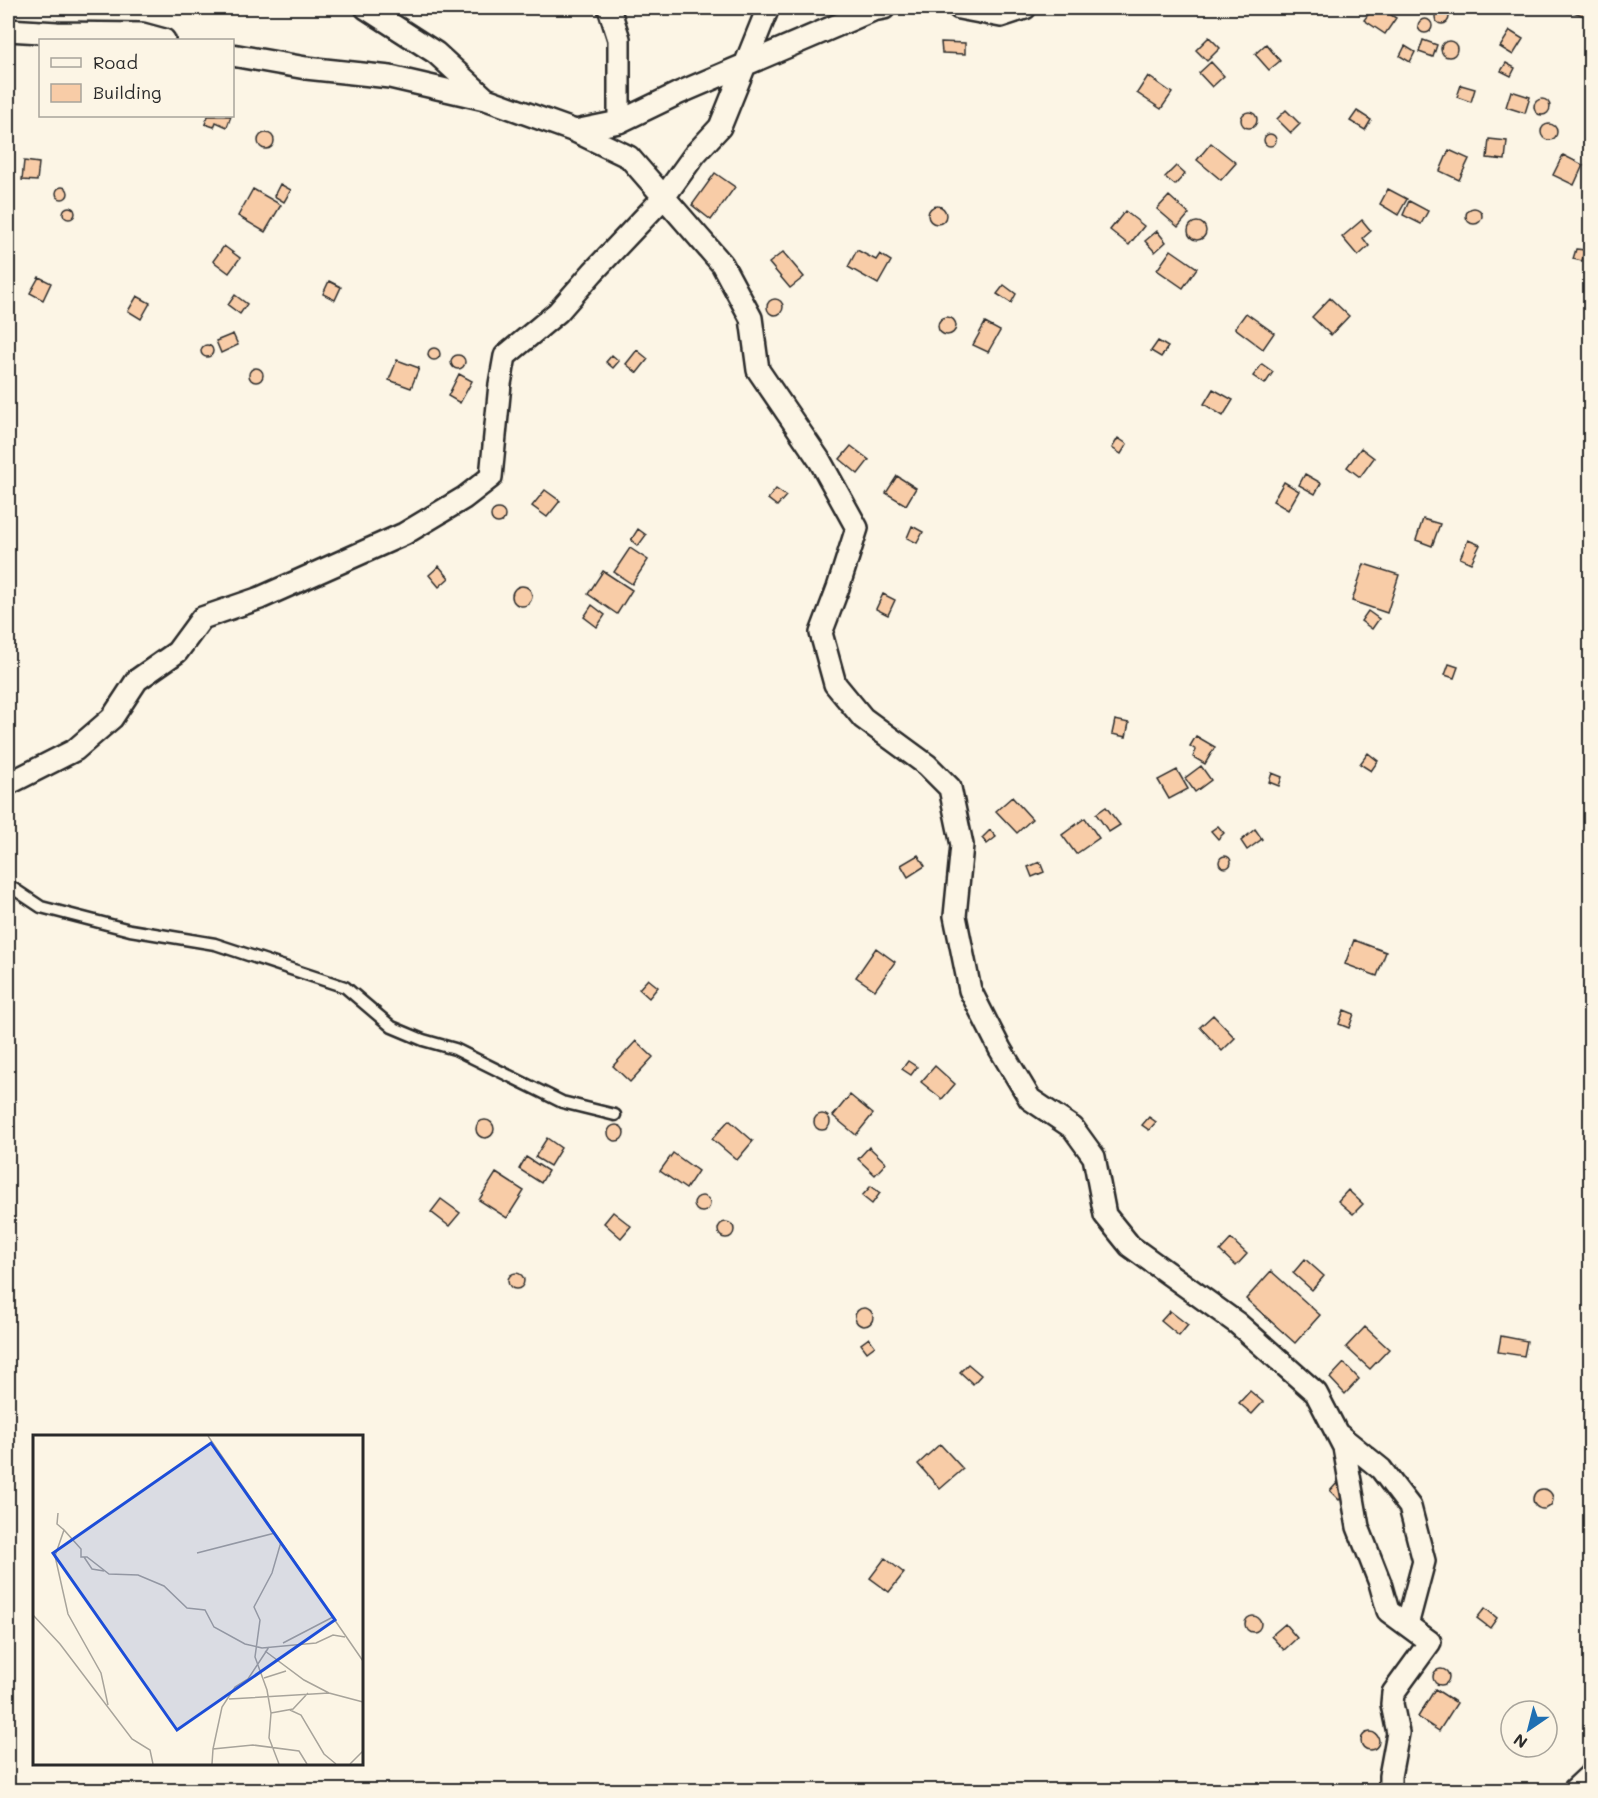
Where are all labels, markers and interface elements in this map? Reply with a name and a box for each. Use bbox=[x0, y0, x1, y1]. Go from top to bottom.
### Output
legend bbox=[39, 39, 234, 117]
text: Road bbox=[93, 50, 138, 74]
text: Building bbox=[93, 80, 161, 104]
inset map bbox=[33, 1435, 363, 1765]
north arrow bbox=[1499, 1699, 1559, 1759]
text: N bbox=[1509, 1730, 1531, 1754]

